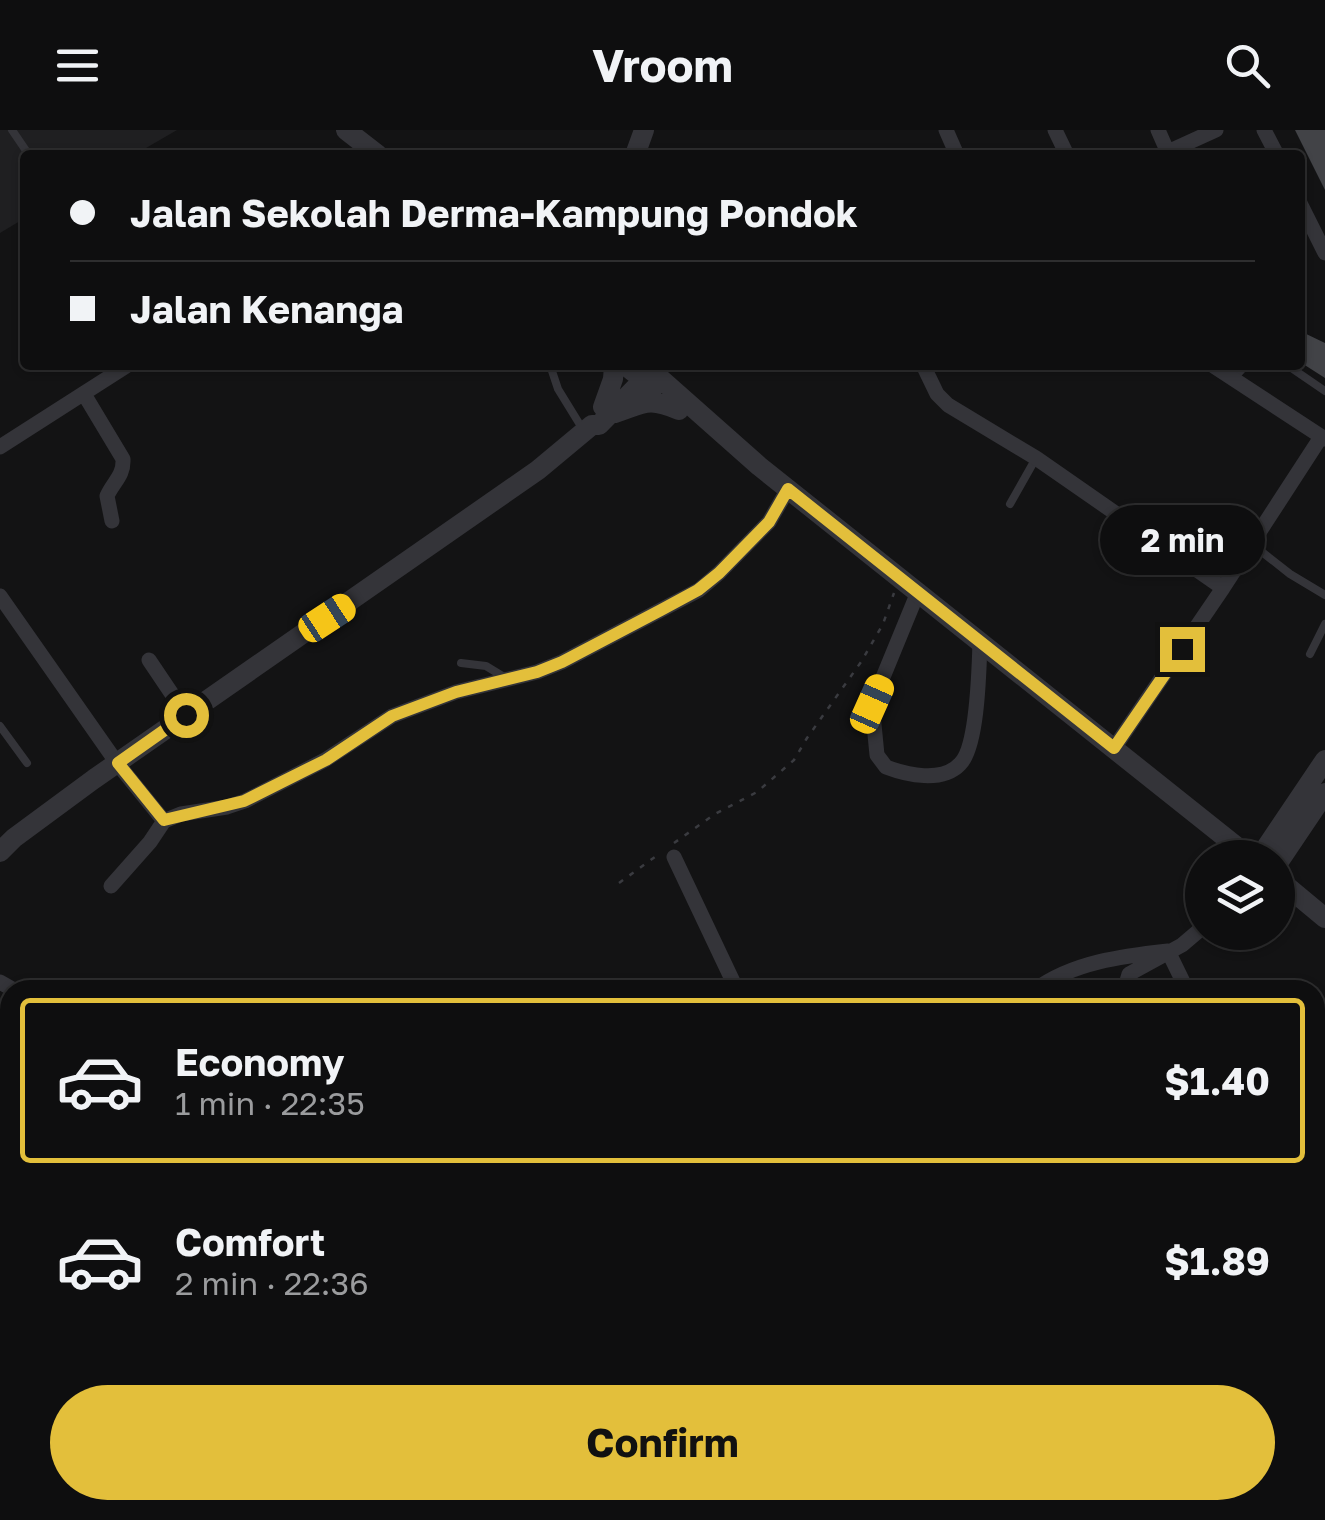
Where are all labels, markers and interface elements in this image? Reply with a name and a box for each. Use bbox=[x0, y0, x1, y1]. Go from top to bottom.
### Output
icon: menu bbox=[50, 38, 105, 93]
text: Vroom bbox=[592, 38, 733, 92]
icon: search bbox=[1220, 38, 1275, 93]
text: Jalan Sekolah Derma-Kampung Pondok bbox=[130, 190, 858, 235]
text: Jalan Kenanga bbox=[130, 286, 404, 331]
callout: 2 min bbox=[1100, 504, 1264, 574]
text: 2 min bbox=[1141, 521, 1224, 559]
car bbox=[294, 589, 360, 647]
route end bbox=[1160, 627, 1205, 672]
car bbox=[846, 670, 898, 738]
route start bbox=[164, 693, 209, 738]
map controls bbox=[1185, 840, 1295, 950]
button: layers bbox=[1185, 840, 1295, 950]
icon: car bbox=[55, 1036, 145, 1126]
text: Economy bbox=[175, 1039, 344, 1084]
text: $1.40 bbox=[1164, 1058, 1270, 1103]
text: 1 min · 22:35 bbox=[175, 1084, 365, 1122]
icon: car bbox=[55, 1216, 145, 1306]
text: Comfort bbox=[175, 1219, 325, 1264]
text: $1.89 bbox=[1164, 1238, 1270, 1283]
text: 2 min · 22:36 bbox=[175, 1264, 369, 1302]
button: Confirm bbox=[50, 1385, 1275, 1500]

